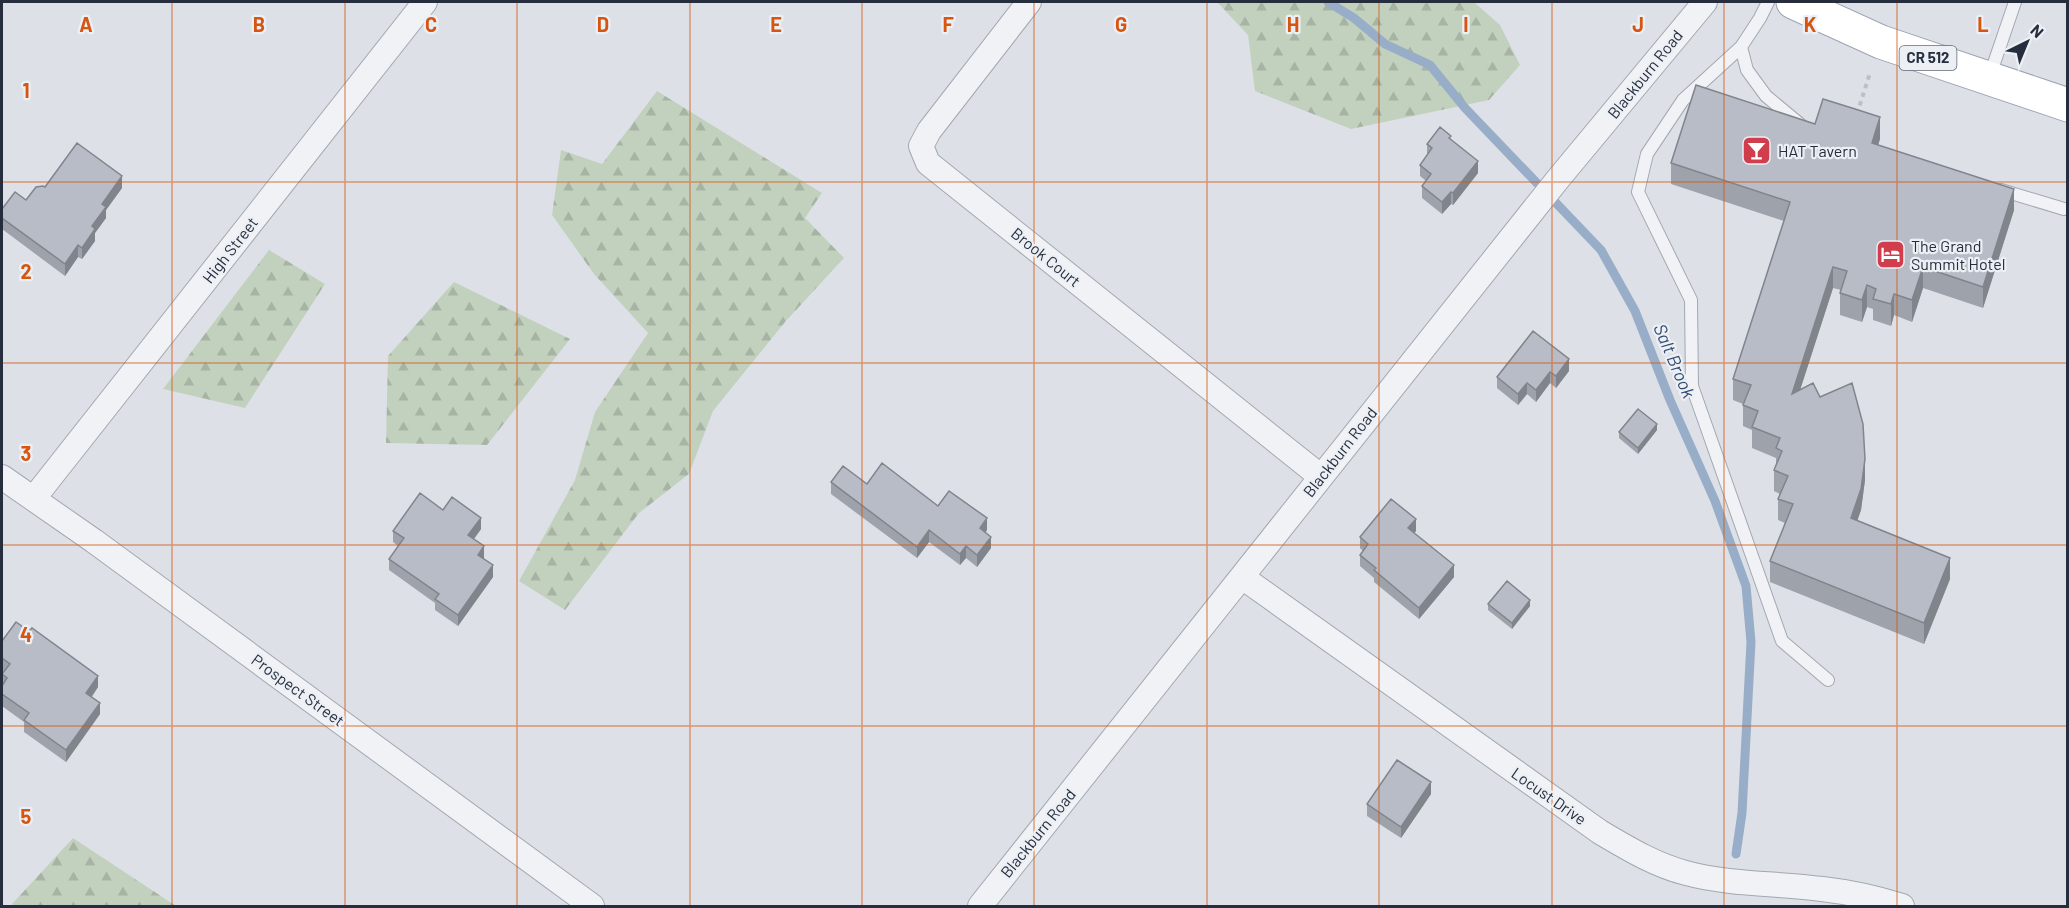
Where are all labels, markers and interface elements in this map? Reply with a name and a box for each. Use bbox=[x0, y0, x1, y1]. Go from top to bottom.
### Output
text: A bbox=[79, 12, 93, 36]
text: B bbox=[253, 12, 265, 36]
text: C bbox=[425, 12, 437, 36]
text: D bbox=[597, 12, 609, 36]
text: E bbox=[770, 12, 782, 36]
text: F bbox=[942, 12, 954, 36]
text: G bbox=[1115, 12, 1127, 36]
text: H bbox=[1287, 12, 1299, 36]
text: I bbox=[1463, 12, 1469, 36]
text: J bbox=[1632, 12, 1644, 36]
text: K bbox=[1804, 12, 1817, 36]
text: L bbox=[1977, 12, 1989, 36]
north arrow bbox=[1997, 12, 2057, 72]
text: N bbox=[2027, 20, 2048, 41]
street label: Blackburn Road bbox=[1603, 26, 1686, 122]
road number: CR 512 bbox=[1900, 46, 1956, 70]
text: 1 bbox=[22, 78, 30, 102]
bar icon: HAT Tavern bbox=[1741, 135, 1773, 167]
place label: HAT Tavern bbox=[1778, 141, 1857, 160]
street label: High Street bbox=[198, 213, 261, 287]
street label: Brook Court bbox=[1008, 223, 1085, 290]
place label: The Grand Summit Hotel bbox=[1911, 236, 2005, 273]
hotel icon: The Grand Summit Hotel bbox=[1874, 239, 1906, 271]
text: 2 bbox=[20, 259, 32, 283]
water label: Salt Brook bbox=[1649, 320, 1700, 401]
street label: Blackburn Road bbox=[1299, 403, 1381, 500]
text: 3 bbox=[21, 441, 31, 465]
text: 4 bbox=[20, 622, 32, 646]
street label: Prospect Street bbox=[248, 650, 348, 730]
street label: Locust Drive bbox=[1508, 763, 1590, 828]
street label: Blackburn Road bbox=[996, 785, 1079, 881]
text: 5 bbox=[21, 804, 32, 828]

